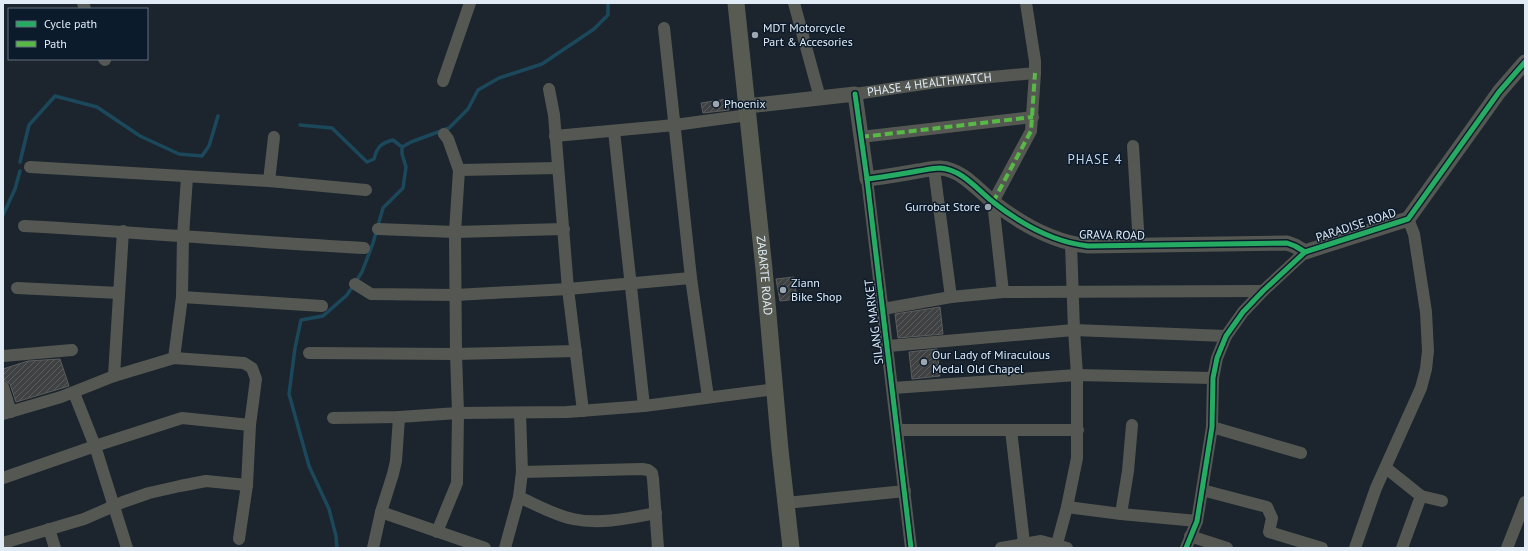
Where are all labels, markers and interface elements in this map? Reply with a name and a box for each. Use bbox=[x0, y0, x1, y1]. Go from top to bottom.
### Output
legend bbox=[8, 8, 148, 60]
text: Cycle path bbox=[44, 16, 97, 31]
place label: MDT Motorcycle Part & Accesories bbox=[763, 20, 853, 49]
marker: MDT Motorcycle Part & Accesories bbox=[750, 30, 760, 40]
text: Path bbox=[44, 36, 67, 51]
street label: PHASE 4 HEALTHWATCH bbox=[866, 69, 992, 99]
place label: Phoenix bbox=[724, 96, 766, 111]
marker: Phoenix bbox=[711, 99, 721, 109]
district label: PHASE 4 bbox=[1067, 151, 1123, 168]
place label: Gurrobat Store bbox=[905, 199, 980, 214]
marker: Gurrobat Store bbox=[983, 202, 993, 212]
street label: PARADISE ROAD bbox=[1314, 204, 1398, 245]
street label: GRAVA ROAD bbox=[1079, 226, 1145, 243]
street label: ZABARTE ROAD bbox=[754, 235, 776, 316]
place label: Ziann Bike Shop bbox=[791, 275, 842, 304]
street label: SILANG MARKET bbox=[861, 278, 886, 366]
marker: Ziann Bike Shop bbox=[778, 285, 788, 295]
place label: Our Lady of Miraculous Medal Old Chapel bbox=[932, 347, 1050, 376]
marker: Our Lady of Miraculous Medal Old Chapel bbox=[919, 357, 929, 367]

